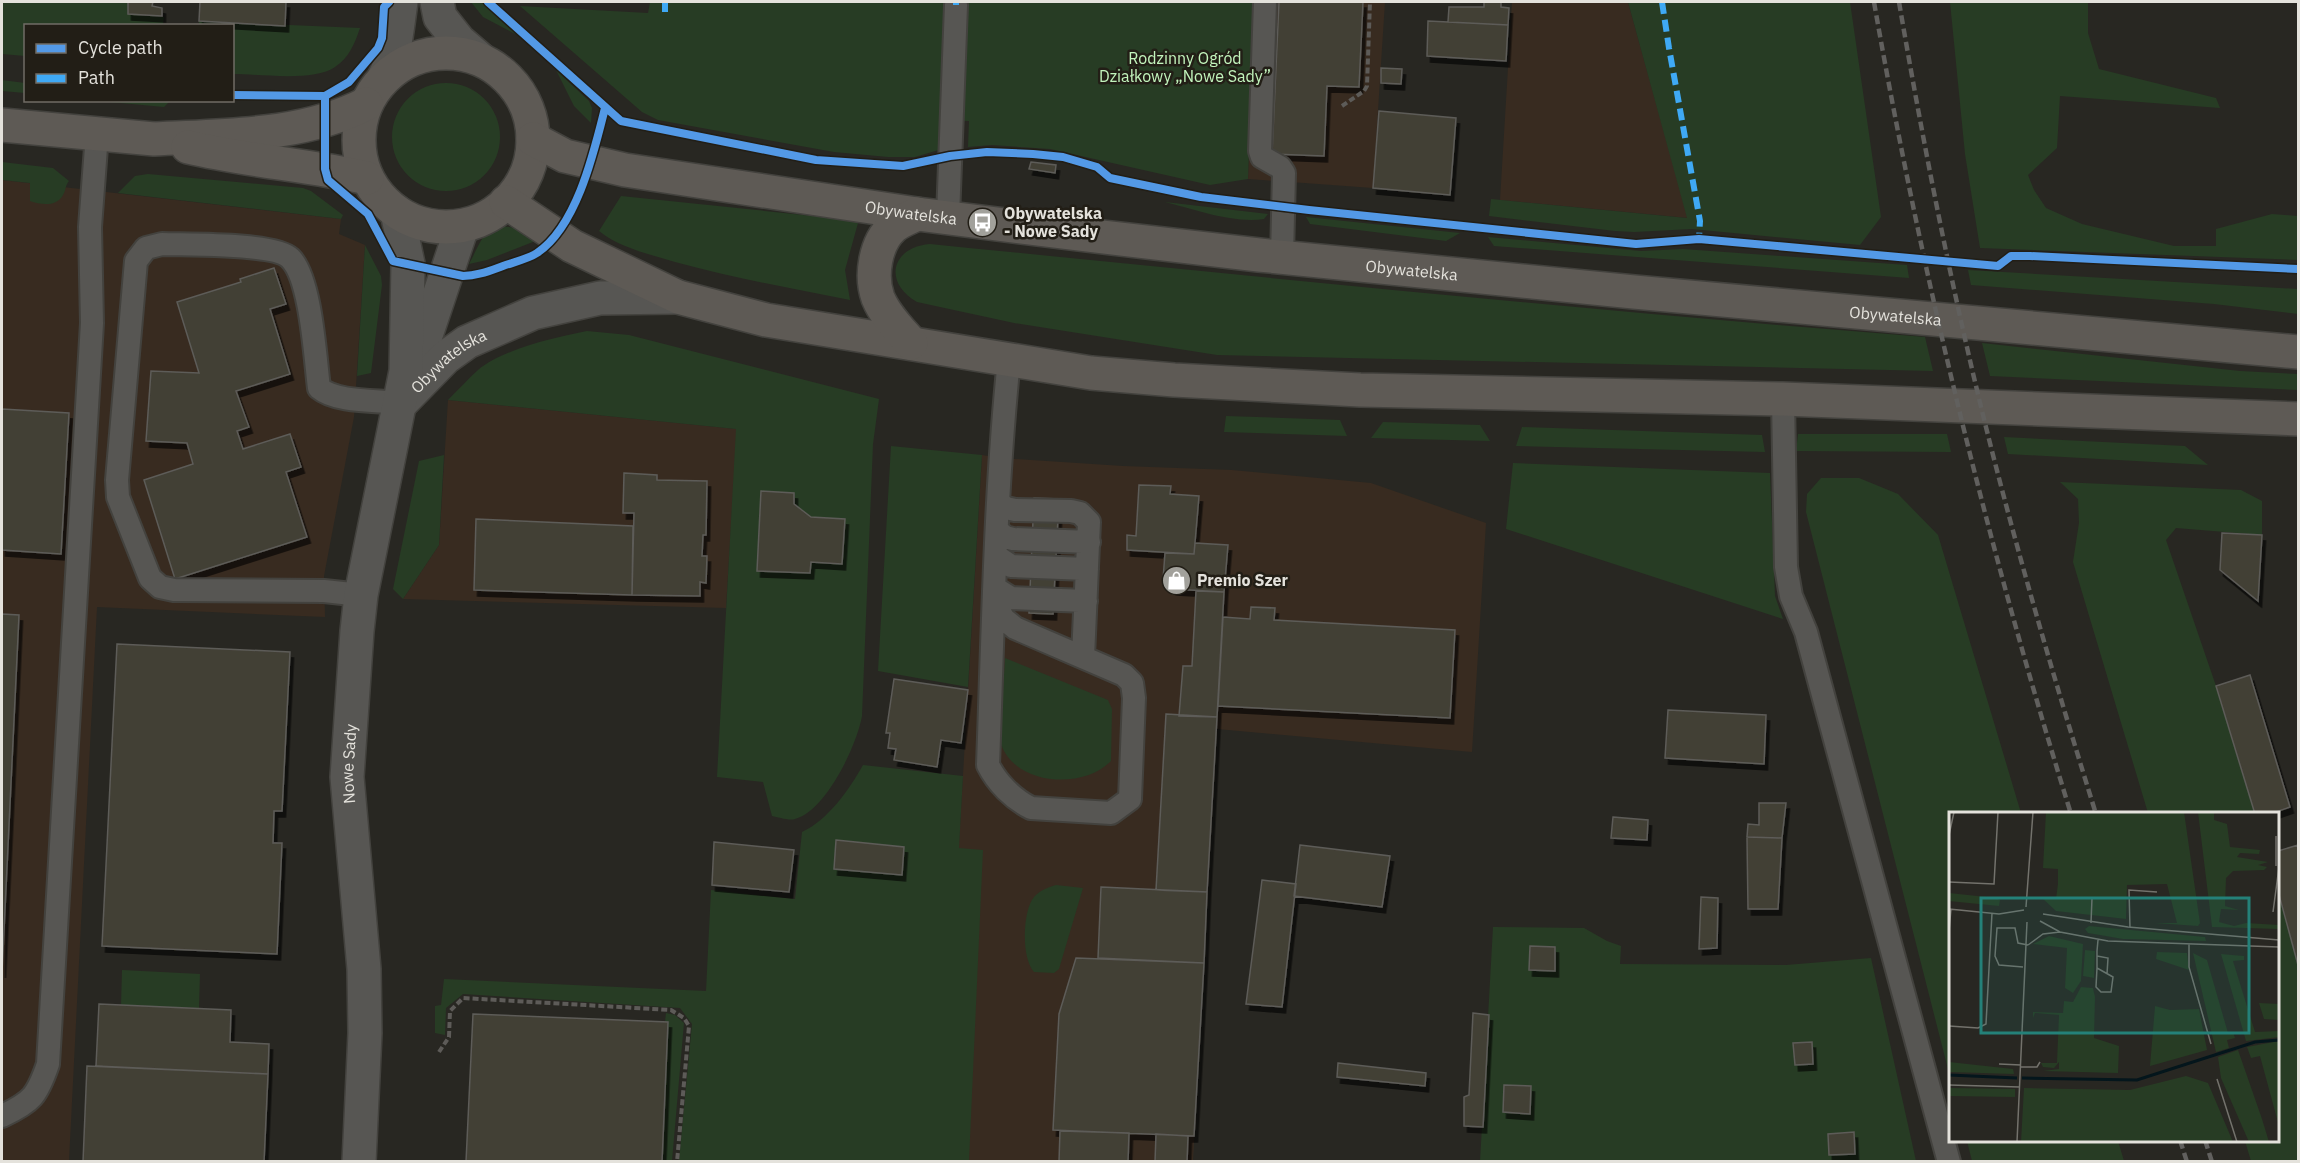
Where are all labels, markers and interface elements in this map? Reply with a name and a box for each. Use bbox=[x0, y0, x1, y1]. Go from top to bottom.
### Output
legend bbox=[24, 24, 234, 102]
text: Cycle path bbox=[78, 36, 163, 59]
park label: Rodzinny Ogród Działkowy „Nowe Sady” bbox=[1099, 48, 1271, 86]
text: Path bbox=[78, 66, 115, 89]
street label: Obywatelska bbox=[864, 196, 959, 229]
place label: Obywatelska - Nowe Sady bbox=[1004, 203, 1102, 241]
bus stop icon: Obywatelska - Nowe Sady bbox=[967, 206, 999, 238]
street label: Obywatelska bbox=[1365, 256, 1459, 285]
street label: Obywatelska bbox=[1848, 302, 1943, 330]
street label: Obywatelska bbox=[406, 325, 490, 397]
shop icon: Premio Szer bbox=[1160, 564, 1192, 596]
place label: Premio Szer bbox=[1197, 570, 1288, 590]
street label: Nowe Sady bbox=[337, 723, 361, 805]
inset map bbox=[1949, 812, 2279, 1142]

